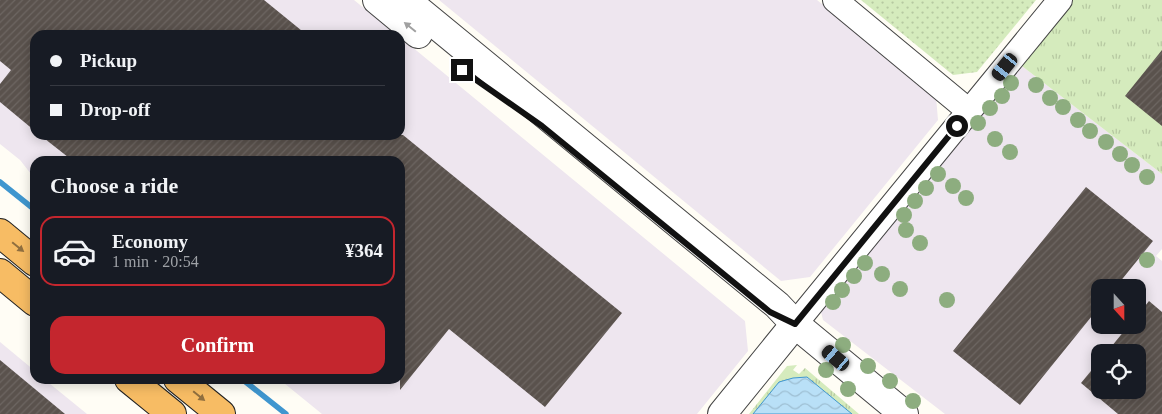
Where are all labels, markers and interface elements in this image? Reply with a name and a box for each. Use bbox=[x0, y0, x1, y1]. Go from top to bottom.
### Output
one-way arrow bbox=[404, 22, 417, 33]
text: Pickup bbox=[80, 50, 137, 71]
car bbox=[989, 51, 1020, 83]
route end bbox=[451, 59, 473, 81]
text: Drop-off bbox=[80, 99, 150, 120]
route start bbox=[946, 115, 968, 137]
text: Choose a ride bbox=[50, 173, 178, 198]
icon: car bbox=[52, 229, 97, 274]
text: Economy bbox=[112, 231, 188, 252]
text: ¥364 bbox=[345, 240, 383, 261]
one-way arrow bbox=[11, 242, 24, 253]
text: 1 min · 20:54 bbox=[112, 253, 199, 270]
north arrow bbox=[1091, 279, 1146, 334]
map controls bbox=[1091, 279, 1146, 399]
button: Confirm bbox=[50, 316, 385, 374]
car bbox=[819, 343, 852, 373]
button: locate bbox=[1091, 344, 1146, 399]
one-way arrow bbox=[192, 391, 205, 402]

